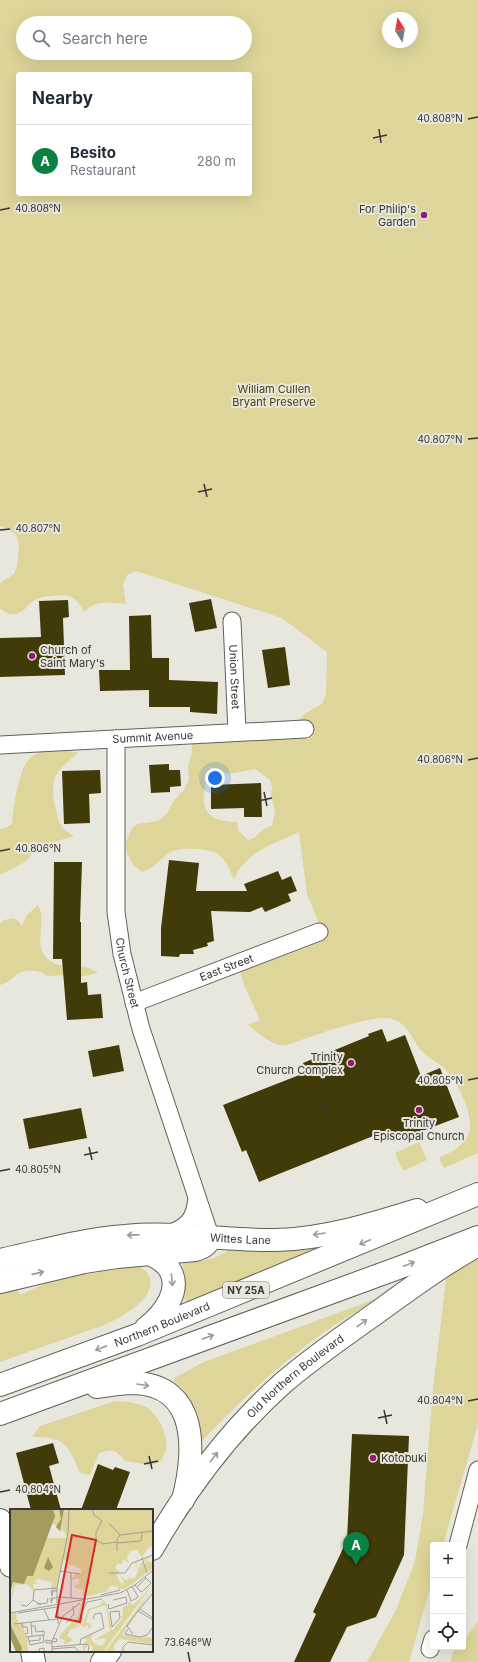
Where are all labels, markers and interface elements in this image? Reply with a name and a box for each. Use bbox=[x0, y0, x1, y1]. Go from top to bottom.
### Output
north arrow bbox=[382, 12, 418, 48]
search box bbox=[16, 16, 252, 60]
icon: search bbox=[30, 27, 52, 49]
text: Search here bbox=[62, 29, 148, 48]
text: Nearby bbox=[32, 88, 93, 108]
text: 40.808°N bbox=[417, 112, 463, 124]
text: Besito bbox=[70, 143, 116, 162]
text: A bbox=[40, 153, 50, 169]
text: 280 m bbox=[197, 153, 236, 169]
text: Restaurant bbox=[70, 162, 136, 178]
text: 40.808°N bbox=[15, 202, 61, 214]
place label: For Philip's Garden bbox=[359, 202, 416, 229]
marker: For Philip's Garden bbox=[419, 210, 429, 220]
park label: William Cullen Bryant Preserve bbox=[232, 382, 316, 409]
text: 40.807°N bbox=[417, 433, 463, 445]
text: 40.807°N bbox=[15, 522, 61, 534]
place label: Church of Saint Mary's bbox=[40, 643, 105, 670]
street label: Union Street bbox=[226, 644, 243, 710]
marker: Church of Saint Mary's bbox=[27, 651, 37, 661]
street label: Summit Avenue bbox=[112, 728, 194, 746]
text: 40.806°N bbox=[417, 753, 463, 765]
your location bbox=[205, 768, 225, 788]
text: 40.806°N bbox=[15, 842, 61, 854]
street label: Church Street bbox=[113, 937, 143, 1010]
street label: East Street bbox=[198, 951, 256, 984]
place label: Trinity Church Complex bbox=[256, 1050, 343, 1077]
marker: Trinity Church Complex bbox=[346, 1058, 356, 1068]
text: 40.805°N bbox=[417, 1074, 463, 1086]
marker: Trinity Episcopal Church bbox=[414, 1105, 424, 1115]
place label: Trinity Episcopal Church bbox=[373, 1116, 465, 1143]
text: 40.805°N bbox=[15, 1163, 61, 1175]
street label: Wittes Lane bbox=[209, 1230, 271, 1247]
one-way arrow bbox=[313, 1231, 326, 1239]
one-way arrow bbox=[127, 1232, 140, 1239]
one-way arrow bbox=[359, 1238, 371, 1246]
one-way arrow bbox=[403, 1260, 415, 1268]
one-way arrow bbox=[31, 1269, 44, 1276]
one-way arrow bbox=[168, 1273, 176, 1286]
road number: NY 25A bbox=[223, 1282, 269, 1298]
street label: Northern Boulevard bbox=[112, 1299, 212, 1350]
one-way arrow bbox=[356, 1319, 367, 1327]
street label: Old Northern Boulevard bbox=[244, 1331, 347, 1421]
one-way arrow bbox=[202, 1333, 214, 1341]
one-way arrow bbox=[96, 1345, 108, 1353]
one-way arrow bbox=[136, 1381, 149, 1389]
text: 40.804°N bbox=[417, 1394, 463, 1406]
one-way arrow bbox=[209, 1451, 218, 1462]
place label: Kotobuki bbox=[381, 1451, 427, 1465]
marker: Kotobuki bbox=[368, 1453, 378, 1463]
text: 40.804°N bbox=[15, 1483, 61, 1495]
inset map bbox=[10, 1509, 153, 1652]
pin: A bbox=[343, 1532, 369, 1565]
map controls bbox=[430, 1542, 466, 1650]
button: + bbox=[430, 1542, 466, 1578]
button: − bbox=[430, 1578, 466, 1614]
button: locate bbox=[430, 1614, 466, 1650]
text: 73.646°W bbox=[164, 1636, 212, 1648]

